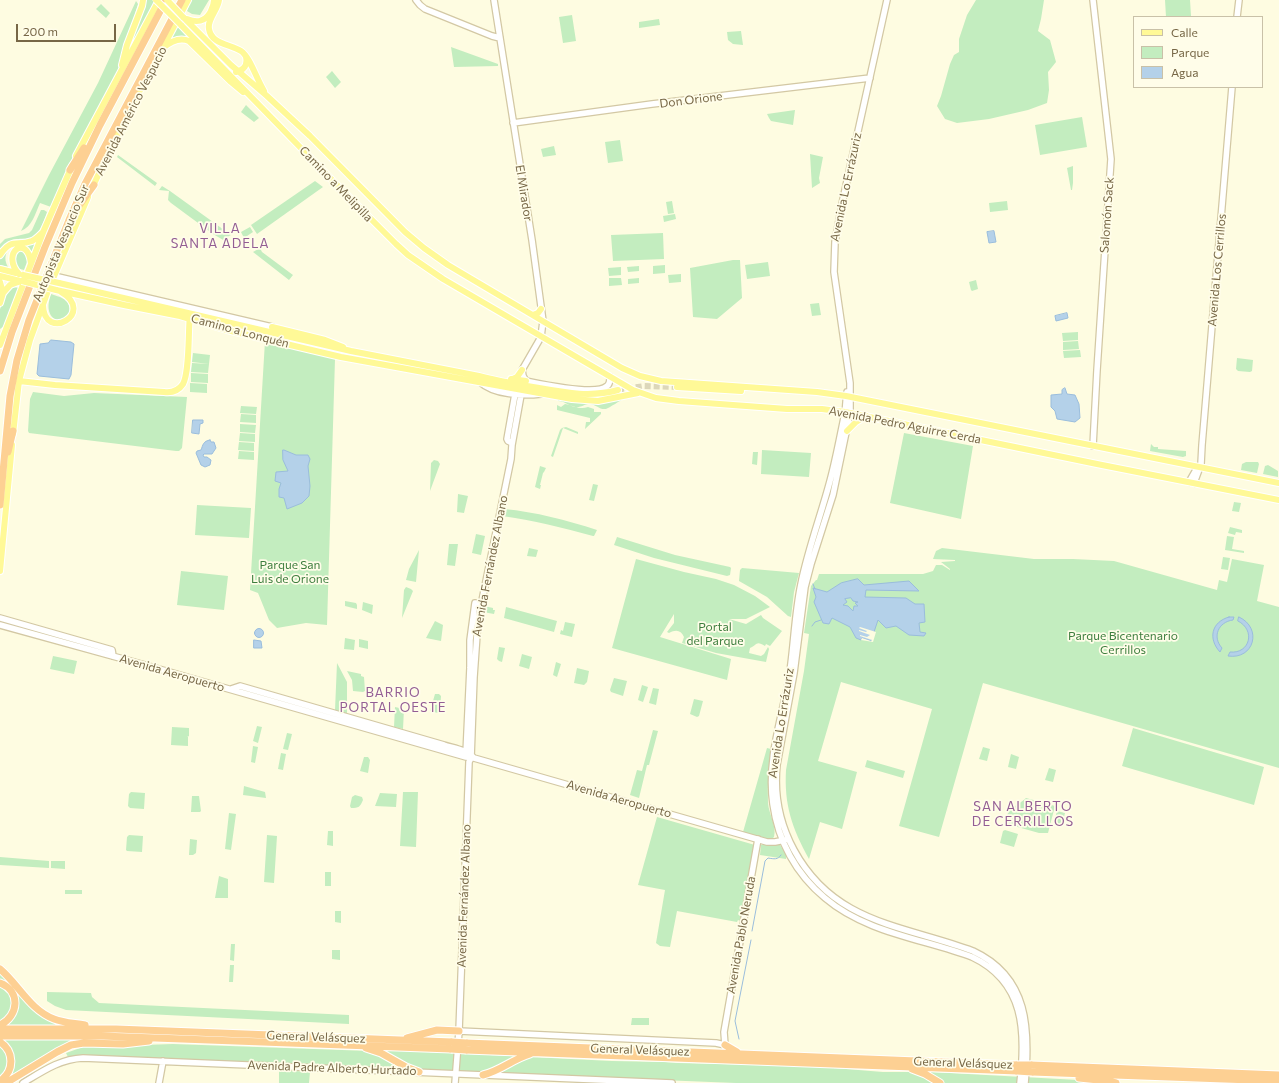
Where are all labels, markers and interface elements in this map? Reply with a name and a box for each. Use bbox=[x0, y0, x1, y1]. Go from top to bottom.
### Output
scale bar bbox=[18, 16, 118, 42]
legend bbox=[1133, 16, 1263, 88]
text: 200 m bbox=[23, 24, 58, 38]
text: Calle bbox=[1171, 25, 1198, 39]
street label: Avenida Américo Vespucio bbox=[92, 44, 170, 178]
text: Parque bbox=[1171, 45, 1209, 59]
text: Agua bbox=[1171, 65, 1199, 79]
street label: Don Orione bbox=[659, 89, 723, 111]
street label: Avenida Lo Errázuriz bbox=[827, 131, 865, 243]
street label: Camino a Melipilla bbox=[296, 143, 376, 225]
street label: El Mirador bbox=[512, 164, 536, 222]
street label: Salomón Sack bbox=[1097, 177, 1117, 253]
street label: Autopista Vespucio Sur bbox=[30, 182, 92, 304]
street label: Avenida Los Cerrillos bbox=[1205, 213, 1229, 327]
district label: VILLA SANTA ADELA bbox=[171, 221, 269, 252]
street label: Camino a Lonquén bbox=[189, 311, 291, 351]
street label: Avenida Pedro Aguirre Cerda bbox=[828, 403, 982, 447]
street label: Avenida Fernández Albano bbox=[469, 494, 511, 638]
park label: Parque San Luis de Orione bbox=[251, 558, 329, 586]
park label: Portal del Parque bbox=[686, 620, 744, 648]
park label: Parque Bicentenario Cerrillos bbox=[1068, 629, 1178, 657]
street label: Avenida Aeropuerto bbox=[118, 651, 226, 695]
street label: Avenida Lo Errázuriz bbox=[765, 667, 797, 779]
district label: BARRIO PORTAL OESTE bbox=[339, 685, 447, 716]
street label: Avenida Aeropuerto bbox=[565, 777, 673, 821]
district label: SAN ALBERTO DE CERRILLOS bbox=[972, 799, 1074, 830]
street label: Avenida Fernández Albano bbox=[454, 824, 474, 968]
street label: Avenida Pablo Neruda bbox=[724, 875, 758, 995]
street label: General Velásquez bbox=[266, 1028, 366, 1046]
street label: General Velásquez bbox=[590, 1041, 690, 1059]
street label: General Velásquez bbox=[913, 1054, 1013, 1072]
street label: Avenida Padre Alberto Hurtado bbox=[247, 1058, 417, 1078]

